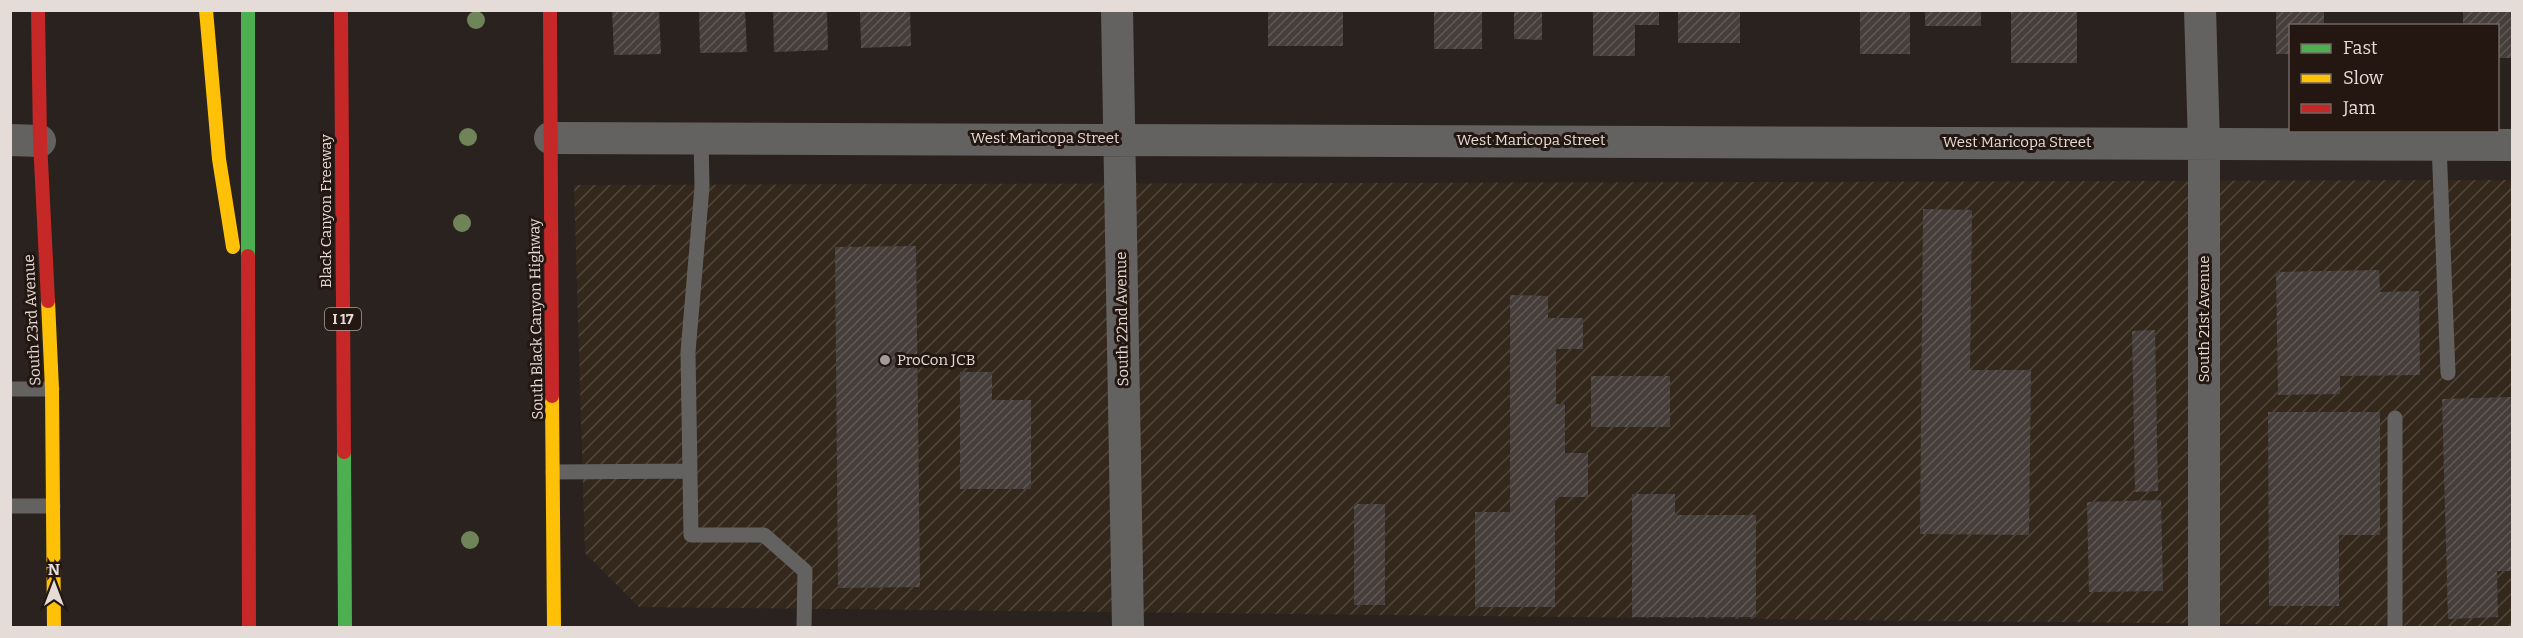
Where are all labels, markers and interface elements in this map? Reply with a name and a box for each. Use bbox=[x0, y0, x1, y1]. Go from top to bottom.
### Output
legend bbox=[2289, 24, 2499, 132]
text: Fast bbox=[2343, 37, 2378, 59]
text: Slow bbox=[2343, 67, 2384, 89]
text: Jam bbox=[2342, 97, 2376, 119]
street label: West Maricopa Street bbox=[971, 129, 1120, 147]
street label: West Maricopa Street bbox=[1457, 131, 1606, 149]
street label: West Maricopa Street bbox=[1943, 133, 2092, 151]
street label: Black Canyon Freeway bbox=[317, 134, 335, 288]
street label: South Black Canyon Highway bbox=[525, 218, 547, 420]
street label: South 22nd Avenue bbox=[1112, 251, 1132, 387]
street label: South 23rd Avenue bbox=[20, 254, 44, 386]
street label: South 21st Avenue bbox=[2195, 256, 2213, 382]
road number: I 17 bbox=[325, 308, 361, 330]
place label: ProCon JCB bbox=[897, 351, 975, 369]
marker: ProCon JCB bbox=[878, 353, 892, 367]
north arrow bbox=[24, 554, 84, 614]
text: N bbox=[48, 560, 60, 579]

